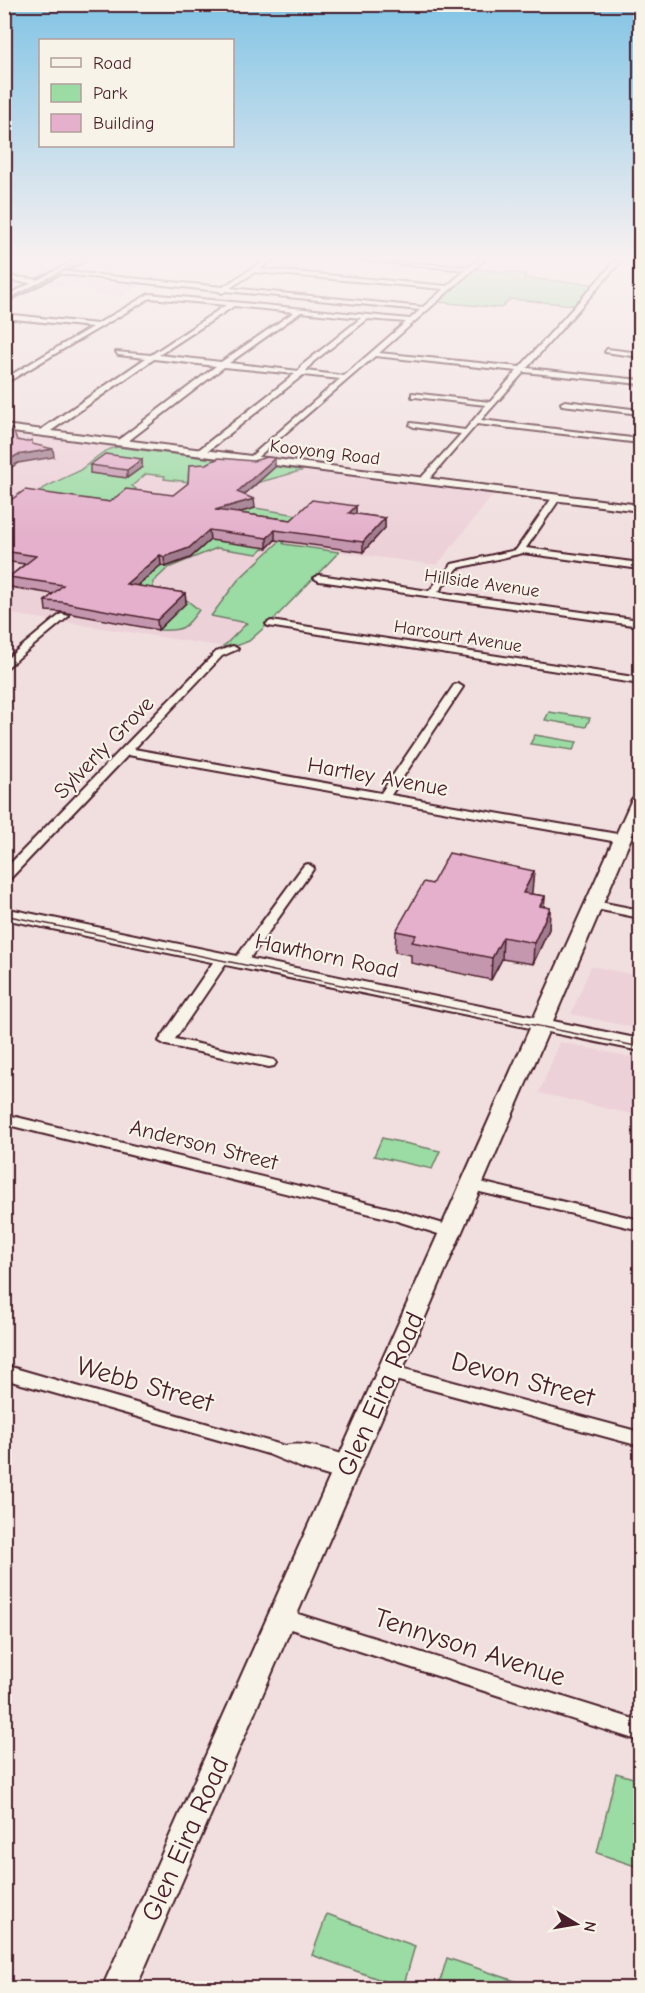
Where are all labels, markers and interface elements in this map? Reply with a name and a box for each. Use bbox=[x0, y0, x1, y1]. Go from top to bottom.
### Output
legend bbox=[39, 39, 234, 147]
text: Road bbox=[93, 53, 132, 74]
text: Park bbox=[93, 83, 128, 104]
text: Building bbox=[93, 113, 155, 134]
street label: Kooyong Road bbox=[269, 435, 381, 470]
street label: Hillside Avenue bbox=[423, 565, 541, 602]
street label: Harcourt Avenue bbox=[392, 616, 523, 657]
street label: Sylverly Grove bbox=[48, 691, 159, 804]
street label: Hartley Avenue bbox=[306, 752, 450, 802]
street label: Hawthorn Road bbox=[253, 928, 401, 984]
street label: Anderson Street bbox=[127, 1114, 281, 1176]
street label: Glen Eira Road bbox=[330, 1307, 431, 1481]
street label: Devon Street bbox=[448, 1345, 599, 1414]
street label: Webb Street bbox=[73, 1350, 218, 1419]
street label: Tennyson Avenue bbox=[370, 1602, 569, 1693]
street label: Glen Eira Road bbox=[135, 1752, 236, 1926]
north arrow bbox=[546, 1894, 606, 1954]
text: N bbox=[580, 1920, 600, 1934]

